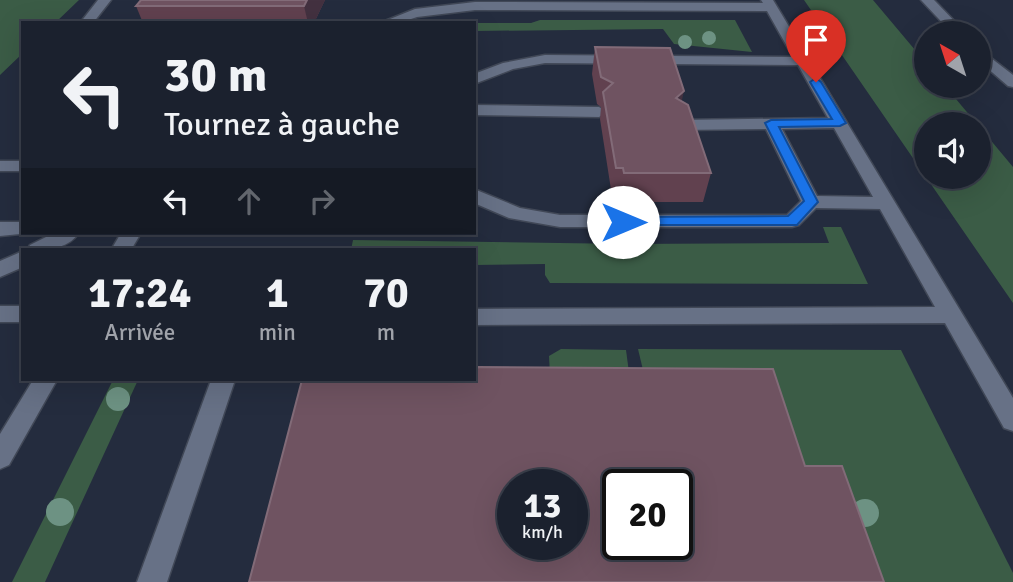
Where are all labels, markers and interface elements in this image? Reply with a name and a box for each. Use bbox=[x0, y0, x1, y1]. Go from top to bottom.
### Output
pin bbox=[786, 10, 846, 82]
icon: arrive bbox=[797, 21, 835, 59]
north arrow bbox=[914, 21, 990, 98]
map controls bbox=[914, 21, 991, 189]
text: 30 m bbox=[164, 45, 267, 105]
icon: left bbox=[49, 49, 140, 140]
text: Tournez à gauche bbox=[164, 105, 400, 144]
button: sound bbox=[914, 112, 991, 189]
icon: left bbox=[157, 182, 195, 220]
icon: ahead bbox=[230, 182, 268, 220]
icon: right bbox=[303, 182, 341, 220]
position arrow bbox=[586, 185, 660, 259]
text: 17:24 bbox=[88, 268, 191, 319]
text: 1 bbox=[266, 268, 289, 319]
text: 70 bbox=[363, 268, 409, 319]
text: Arrivée bbox=[105, 318, 175, 347]
text: min bbox=[259, 318, 296, 347]
text: m bbox=[377, 318, 395, 347]
speed limit sign: 20 bbox=[602, 469, 693, 560]
text: 13 bbox=[524, 484, 561, 527]
text: km/h bbox=[522, 521, 563, 543]

